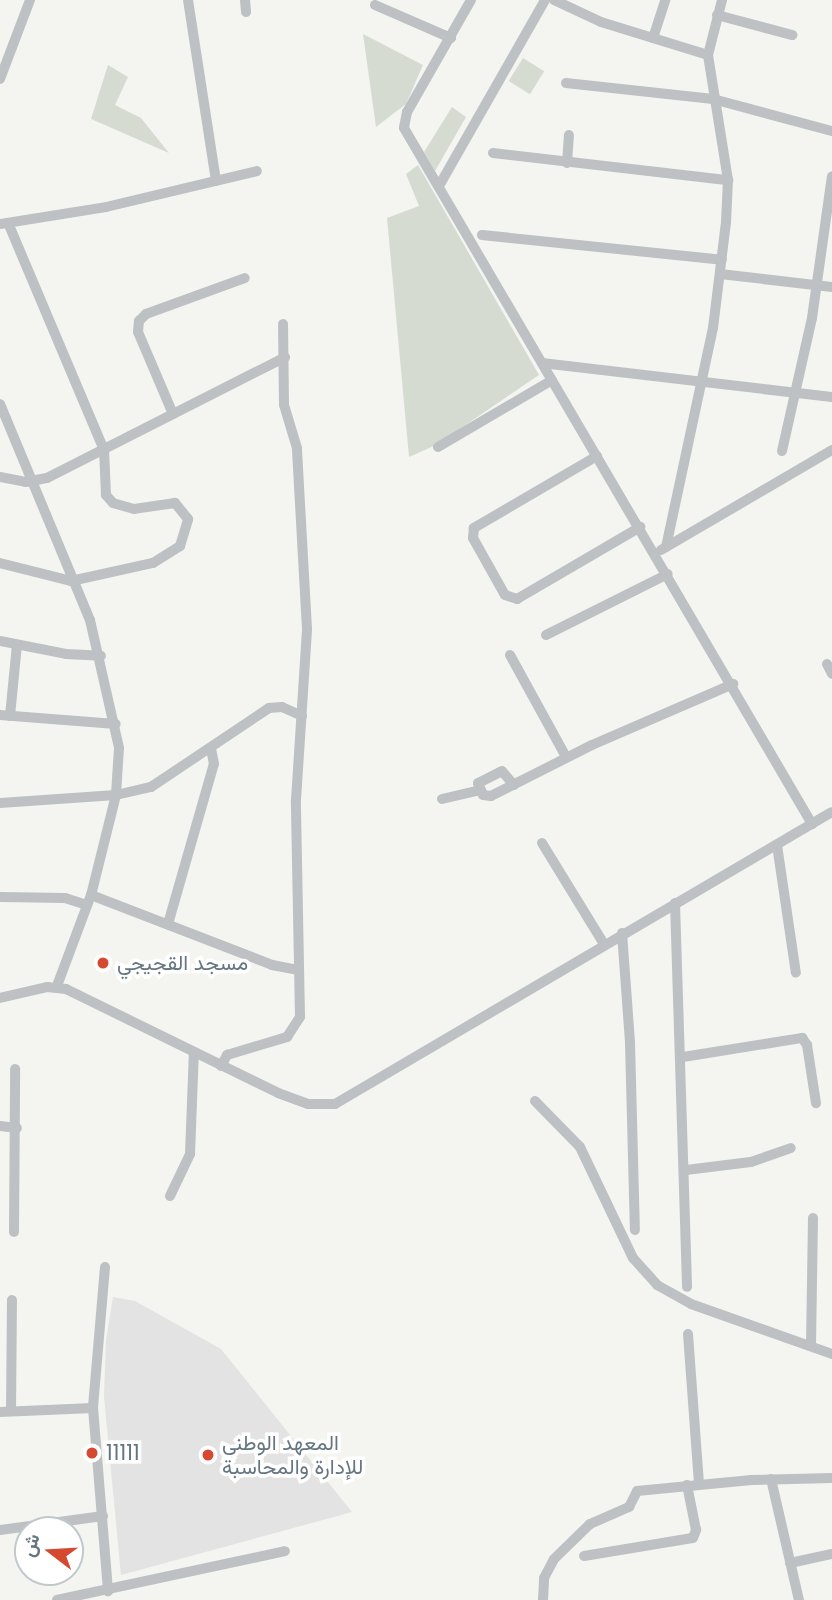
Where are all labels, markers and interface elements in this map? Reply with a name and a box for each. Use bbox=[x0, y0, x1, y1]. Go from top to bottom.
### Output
place label: مسجد القجيجي bbox=[117, 950, 248, 976]
marker: مسجد القجيجي bbox=[95, 955, 111, 971]
place label: المعهد الوطني للإدارة والمحاسبة bbox=[222, 1430, 363, 1480]
place label: 11111 bbox=[106, 1440, 140, 1466]
marker: 11111 bbox=[84, 1445, 100, 1461]
marker: المعهد الوطني للإدارة والمحاسبة bbox=[200, 1447, 216, 1463]
north arrow bbox=[14, 1516, 84, 1586]
text: ش bbox=[14, 1530, 47, 1560]

